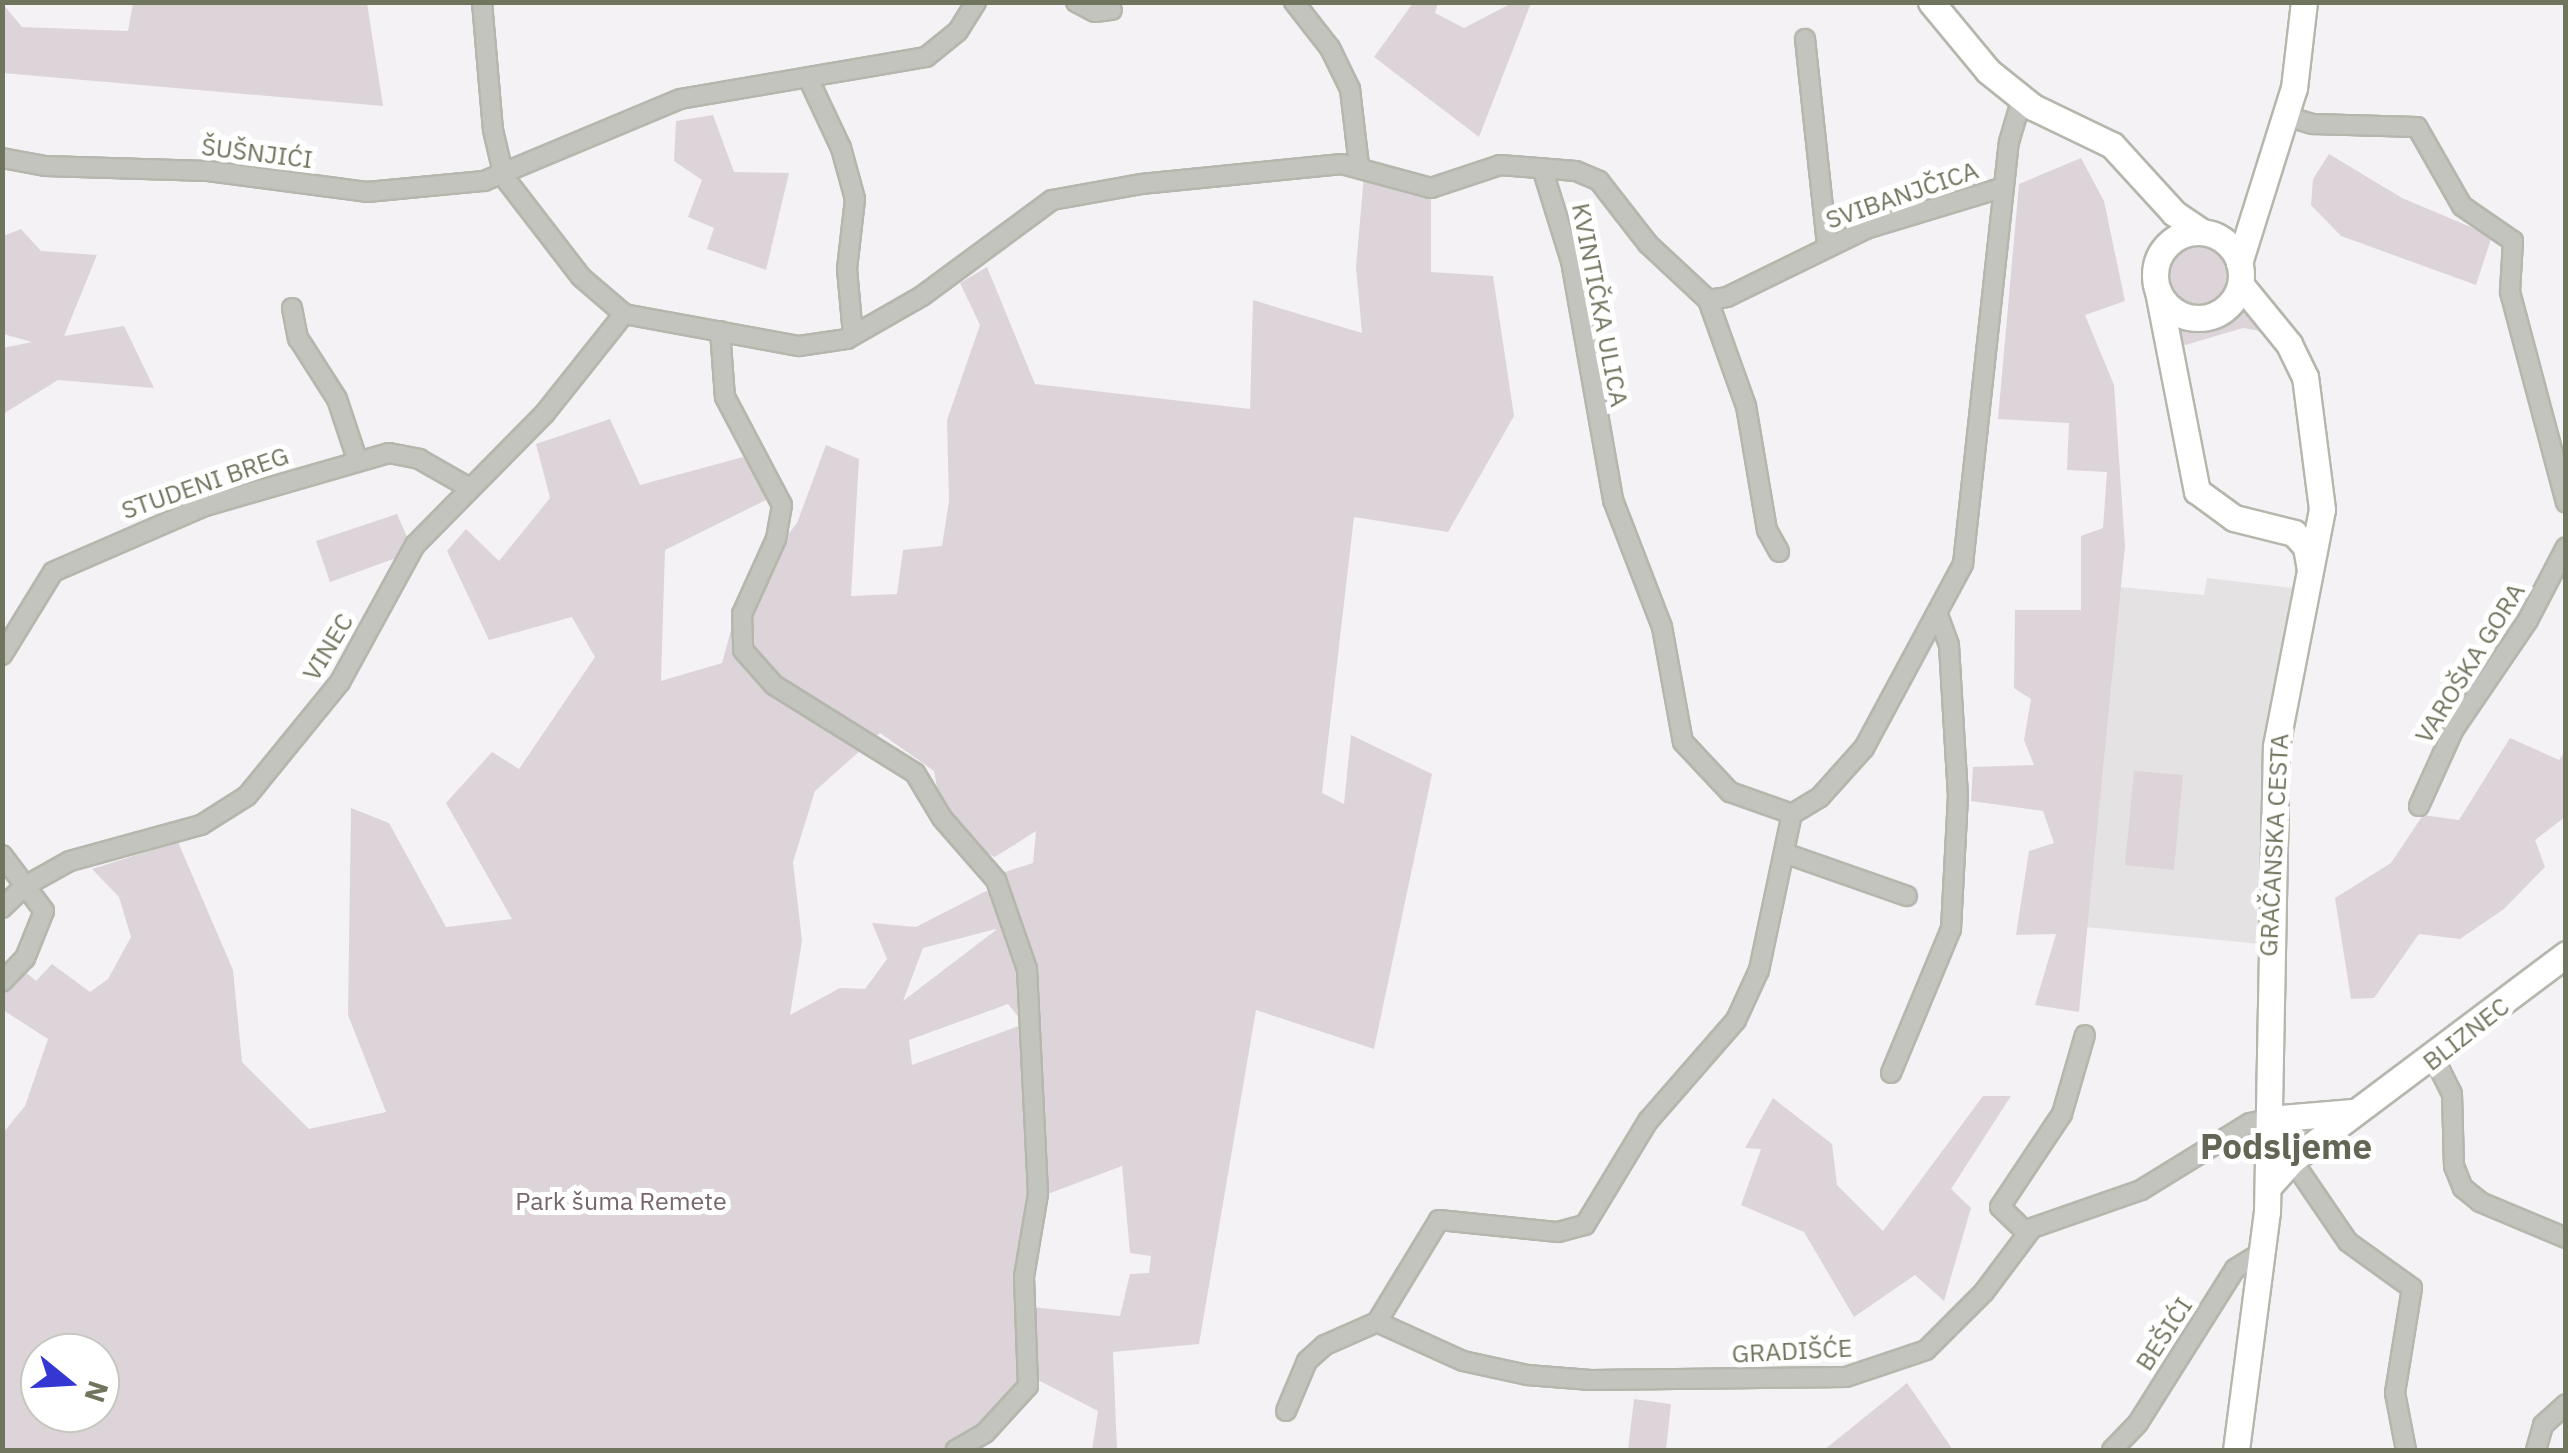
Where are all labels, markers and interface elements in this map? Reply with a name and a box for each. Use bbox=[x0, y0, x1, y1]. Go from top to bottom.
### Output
street label: ŠUŠNJIĆI bbox=[200, 131, 314, 175]
street label: SVIBANJČICA bbox=[1822, 155, 1982, 235]
street label: KVINTIČKA ULICA bbox=[1566, 201, 1634, 409]
street label: STUDENI BREG bbox=[118, 440, 292, 526]
street label: VAROŠKA GORA bbox=[2409, 577, 2531, 749]
street label: VINEC bbox=[296, 608, 360, 686]
street label: GRAČANSKA CESTA bbox=[2253, 733, 2295, 957]
street label: BLIZNEC bbox=[2417, 991, 2515, 1077]
district label: Podsljeme bbox=[2200, 1125, 2372, 1167]
park label: Park šuma Remete bbox=[515, 1186, 727, 1216]
street label: BEŠIĆI bbox=[2129, 1292, 2199, 1376]
north arrow bbox=[20, 1333, 120, 1433]
street label: GRADIŠĆE bbox=[1731, 1333, 1853, 1369]
text: N bbox=[76, 1376, 118, 1407]

